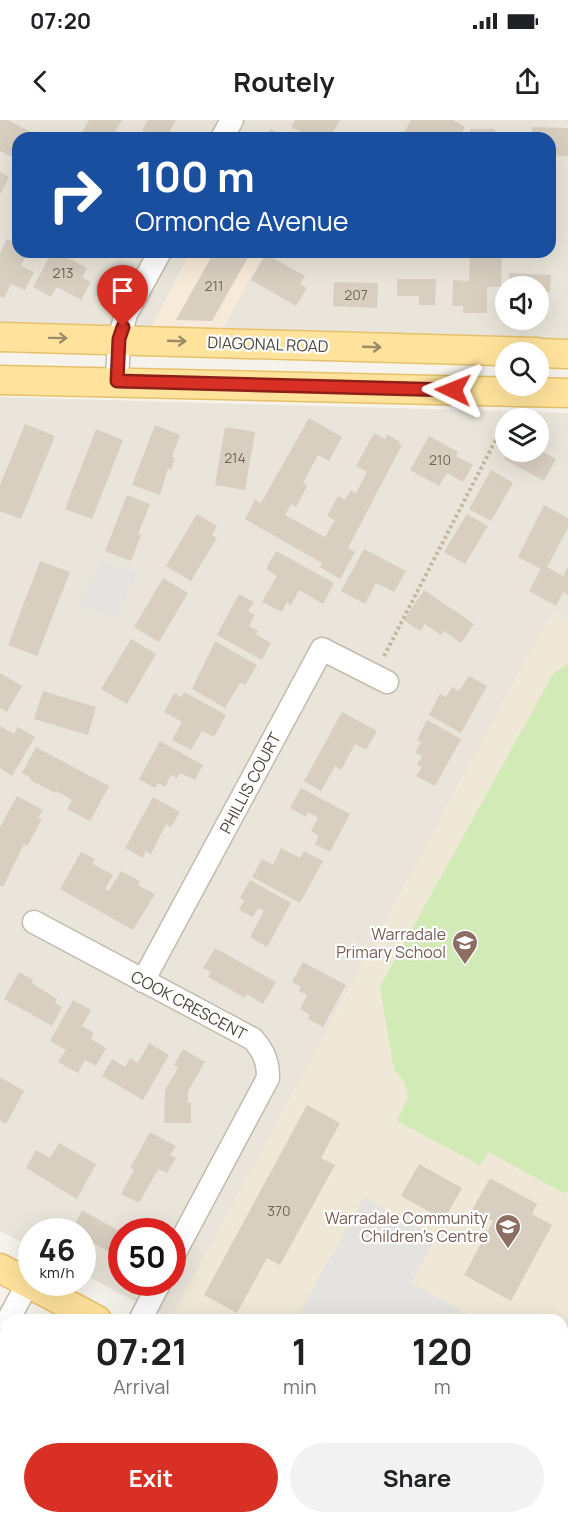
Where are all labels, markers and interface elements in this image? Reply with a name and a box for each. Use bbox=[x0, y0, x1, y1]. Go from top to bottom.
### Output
text: 07:20 bbox=[30, 6, 91, 36]
text: Routely bbox=[233, 63, 335, 100]
icon: back bbox=[24, 65, 57, 98]
icon: share bbox=[511, 65, 544, 98]
text: 100 m bbox=[135, 147, 255, 205]
icon: right bbox=[36, 156, 114, 234]
text: Ormonde Avenue bbox=[135, 202, 349, 239]
house number: 213 bbox=[52, 263, 74, 282]
pin bbox=[97, 265, 148, 327]
icon: arrive bbox=[106, 274, 139, 307]
house number: 211 bbox=[205, 276, 223, 295]
map controls bbox=[495, 276, 549, 462]
button: sound bbox=[495, 276, 549, 330]
house number: 207 bbox=[344, 285, 368, 304]
street label: DIAGONAL ROAD bbox=[207, 331, 329, 357]
one-way arrow bbox=[48, 332, 68, 344]
one-way arrow bbox=[167, 335, 187, 347]
one-way arrow bbox=[361, 342, 381, 353]
button: search bbox=[495, 342, 549, 396]
position arrow bbox=[421, 358, 485, 422]
button: layers bbox=[495, 408, 549, 462]
house number: 214 bbox=[224, 448, 246, 467]
house number: 210 bbox=[429, 450, 451, 469]
street label: PHILLIS COURT bbox=[214, 728, 286, 837]
place label: Warradale Primary School bbox=[336, 923, 446, 963]
school or university icon: Warradale Primary School bbox=[450, 928, 480, 966]
street label: COOK CRESCENT bbox=[127, 965, 251, 1045]
house number: 370 bbox=[267, 1201, 291, 1220]
place label: Warradale Community Children's Centre bbox=[325, 1207, 489, 1247]
school or university icon: Warradale Community Children's Centre bbox=[493, 1212, 523, 1250]
speed limit sign: 50 bbox=[108, 1218, 186, 1296]
text: 46 bbox=[39, 1229, 75, 1270]
text: km/h bbox=[40, 1262, 74, 1283]
text: 07:21 bbox=[95, 1327, 188, 1376]
text: 1 bbox=[292, 1327, 308, 1376]
text: 120 bbox=[412, 1327, 473, 1376]
text: Arrival bbox=[113, 1373, 170, 1400]
text: min bbox=[283, 1373, 317, 1400]
text: m bbox=[434, 1373, 451, 1400]
button: Exit bbox=[24, 1443, 278, 1512]
button: Share bbox=[290, 1443, 544, 1512]

